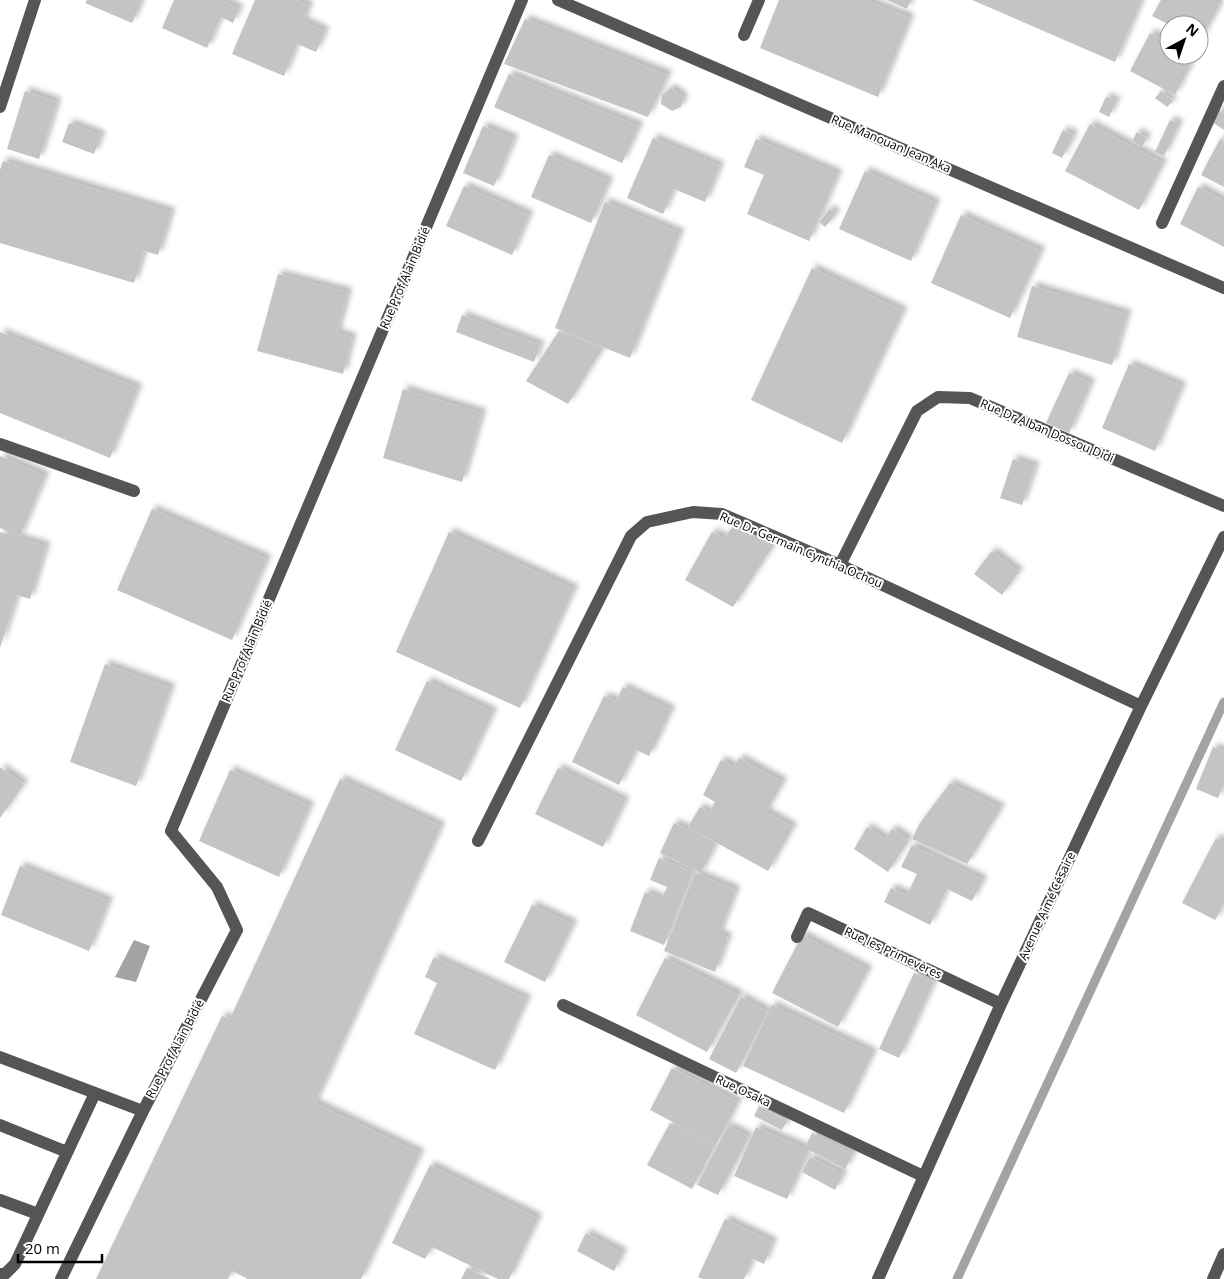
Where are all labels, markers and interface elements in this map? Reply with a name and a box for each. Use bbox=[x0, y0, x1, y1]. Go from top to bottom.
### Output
north arrow bbox=[1159, 15, 1209, 65]
text: N bbox=[1182, 19, 1203, 41]
street label: Rue Manouan Jean Aka bbox=[829, 111, 954, 177]
street label: Rue Prof Alain Bidié bbox=[375, 224, 434, 332]
street label: Rue Dr Alban Dossou Didi bbox=[978, 395, 1117, 466]
street label: Rue Dr Germain Cynthia Ochou bbox=[717, 507, 885, 592]
street label: Rue Prof Alain Bidié bbox=[217, 597, 276, 705]
street label: Avenue Aimé Césaire bbox=[1014, 849, 1079, 963]
street label: Rue les Primevères bbox=[841, 922, 945, 983]
street label: Rue Prof Alain Bidié bbox=[141, 996, 208, 1101]
street label: Rue Osaka bbox=[713, 1070, 774, 1111]
scale bar bbox=[18, 1232, 101, 1264]
text: 20 m bbox=[25, 1238, 60, 1258]

